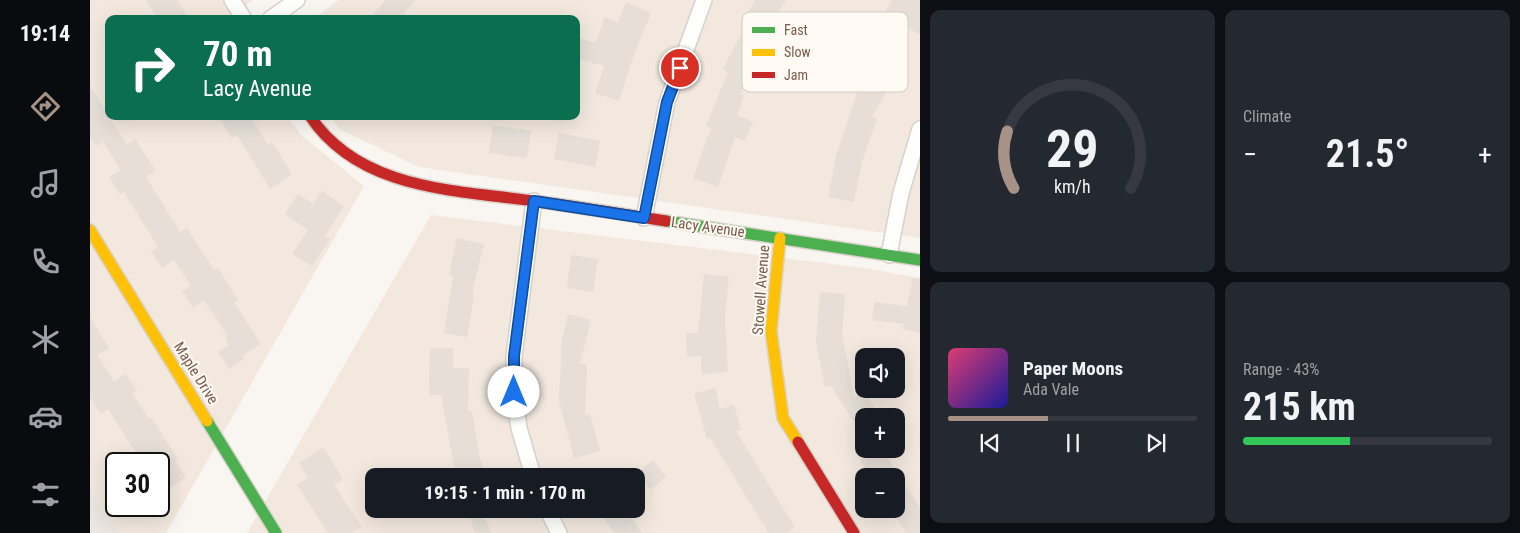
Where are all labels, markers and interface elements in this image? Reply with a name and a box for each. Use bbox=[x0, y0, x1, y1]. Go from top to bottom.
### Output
legend bbox=[742, 12, 908, 92]
text: 19:14 bbox=[20, 21, 70, 46]
text: Fast bbox=[784, 22, 808, 38]
text: 70 m bbox=[203, 34, 272, 75]
icon: right bbox=[120, 35, 185, 100]
text: Slow bbox=[784, 44, 811, 60]
pin bbox=[659, 47, 701, 89]
icon: arrive bbox=[666, 54, 694, 82]
text: Jam bbox=[784, 67, 808, 83]
text: Lacy Avenue bbox=[203, 76, 312, 101]
icon: directions bbox=[28, 89, 63, 124]
text: Climate bbox=[1243, 107, 1291, 126]
text: 29 bbox=[1046, 119, 1099, 180]
text: 21.5° bbox=[1326, 132, 1409, 176]
text: − bbox=[1243, 138, 1257, 171]
text: + bbox=[1478, 138, 1492, 171]
icon: music bbox=[28, 166, 63, 201]
text: km/h bbox=[1054, 176, 1091, 197]
street label: Lacy Avenue bbox=[670, 213, 746, 241]
icon: phone bbox=[28, 244, 63, 279]
street label: Stowell Avenue bbox=[749, 245, 773, 335]
icon: climate bbox=[28, 322, 63, 357]
street label: Maple Drive bbox=[170, 339, 222, 407]
map controls bbox=[855, 348, 905, 518]
button: sound bbox=[855, 348, 905, 398]
text: Paper Moons bbox=[1023, 357, 1123, 380]
text: Range · 43% bbox=[1243, 360, 1319, 379]
position arrow bbox=[487, 365, 539, 417]
text: Ada Vale bbox=[1023, 380, 1079, 399]
text: 215 km bbox=[1243, 385, 1356, 429]
icon: car bbox=[28, 399, 63, 434]
button: + bbox=[855, 408, 905, 458]
icon: previous bbox=[976, 429, 1004, 457]
icon: pause bbox=[1059, 429, 1087, 457]
icon: next bbox=[1142, 429, 1170, 457]
speed limit sign: 30 bbox=[105, 452, 170, 517]
button: − bbox=[855, 468, 905, 518]
icon: filters bbox=[28, 477, 63, 512]
text: 19:15 · 1 min · 170 m bbox=[424, 481, 586, 504]

